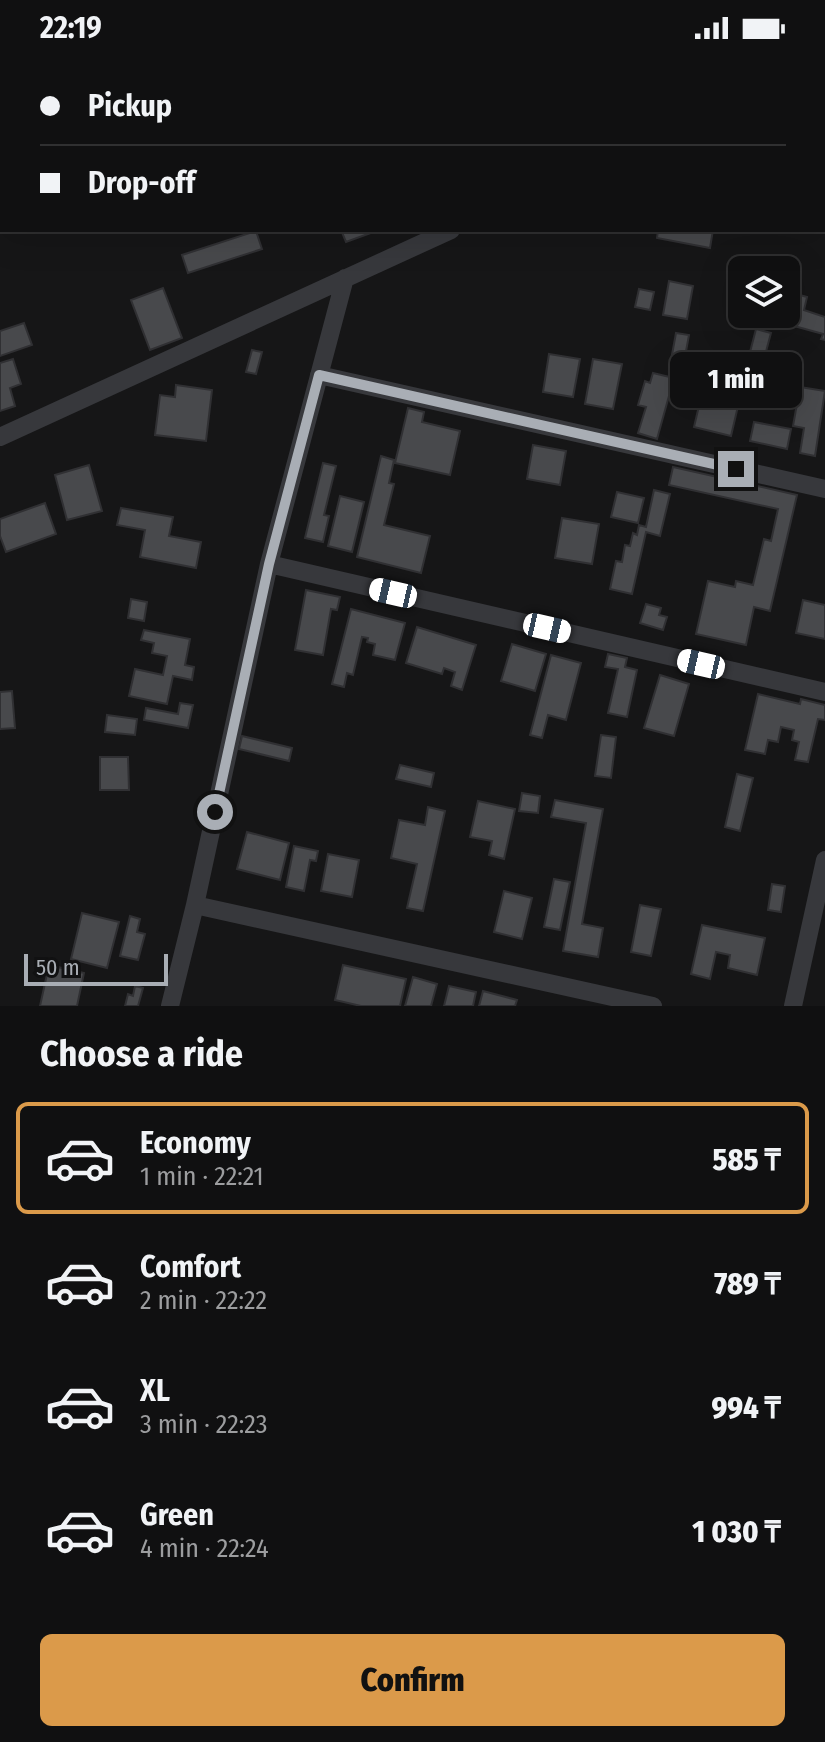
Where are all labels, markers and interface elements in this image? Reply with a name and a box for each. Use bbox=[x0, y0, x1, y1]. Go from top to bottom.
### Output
text: 22:19 bbox=[40, 10, 102, 46]
text: Pickup bbox=[88, 88, 172, 124]
text: Drop-off bbox=[88, 165, 195, 201]
map controls bbox=[728, 256, 800, 328]
button: layers bbox=[728, 256, 800, 328]
callout: 1 min bbox=[670, 353, 802, 409]
text: 1 min bbox=[708, 364, 764, 395]
route end bbox=[718, 451, 754, 487]
car bbox=[367, 576, 419, 610]
car bbox=[521, 611, 573, 645]
car bbox=[675, 647, 727, 681]
route start bbox=[197, 794, 233, 830]
scale bar bbox=[24, 950, 168, 986]
text: 50 m bbox=[36, 954, 80, 981]
text: Choose a ride bbox=[40, 1032, 243, 1076]
icon: car bbox=[44, 1122, 116, 1194]
text: Economy bbox=[140, 1125, 251, 1161]
text: 585 ₸ bbox=[712, 1142, 781, 1178]
text: 1 min · 22:21 bbox=[140, 1161, 264, 1192]
icon: car bbox=[44, 1246, 116, 1318]
text: Comfort bbox=[140, 1249, 241, 1285]
text: 789 ₸ bbox=[714, 1266, 781, 1302]
text: 2 min · 22:22 bbox=[140, 1285, 267, 1316]
icon: car bbox=[44, 1370, 116, 1442]
text: XL bbox=[140, 1373, 170, 1409]
text: 994 ₸ bbox=[711, 1390, 781, 1426]
text: 3 min · 22:23 bbox=[140, 1409, 267, 1440]
icon: car bbox=[44, 1494, 116, 1566]
text: Green bbox=[140, 1497, 214, 1533]
text: 1 030 ₸ bbox=[692, 1514, 781, 1550]
text: 4 min · 22:24 bbox=[140, 1533, 269, 1564]
button: Confirm bbox=[40, 1634, 785, 1726]

